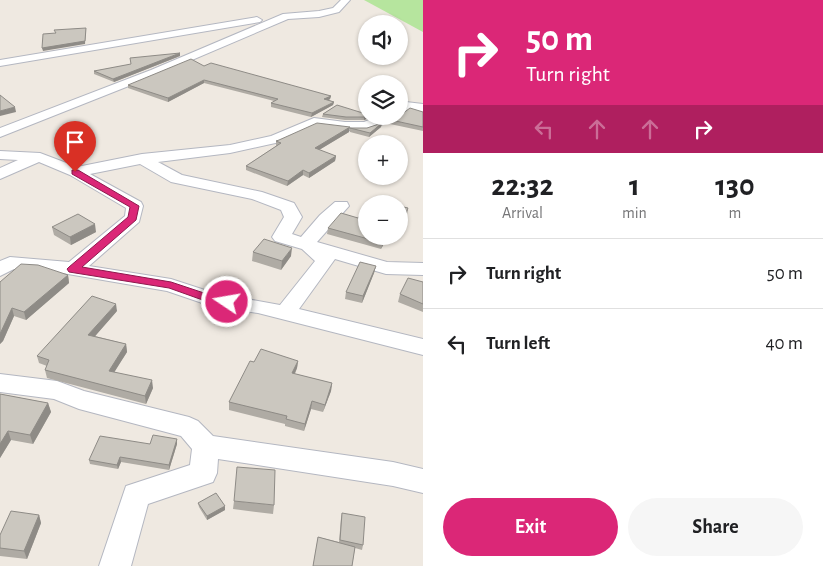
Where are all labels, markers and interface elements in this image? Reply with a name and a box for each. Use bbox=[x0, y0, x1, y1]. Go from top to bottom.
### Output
map controls bbox=[358, 15, 408, 245]
button: sound bbox=[358, 15, 408, 65]
icon: right bbox=[443, 20, 508, 85]
text: 50 m bbox=[526, 22, 593, 57]
text: Turn right bbox=[526, 63, 610, 85]
button: layers bbox=[358, 75, 408, 125]
icon: left bbox=[530, 115, 558, 143]
icon: ahead bbox=[583, 115, 611, 143]
icon: ahead bbox=[636, 115, 664, 143]
icon: right bbox=[689, 115, 717, 143]
pin bbox=[54, 121, 96, 172]
icon: arrive bbox=[61, 128, 89, 156]
button: + bbox=[358, 135, 408, 185]
text: 22:32 bbox=[491, 171, 554, 201]
text: 1 bbox=[629, 171, 640, 201]
text: 130 bbox=[715, 171, 755, 201]
button: − bbox=[358, 195, 408, 245]
text: Arrival bbox=[502, 205, 543, 221]
text: min bbox=[622, 205, 647, 221]
text: m bbox=[729, 205, 741, 221]
icon: right bbox=[443, 260, 471, 288]
text: Turn right bbox=[486, 264, 561, 283]
text: 50 m bbox=[767, 264, 803, 283]
position arrow bbox=[200, 275, 252, 327]
icon: left bbox=[443, 330, 471, 358]
text: Turn left bbox=[486, 334, 550, 353]
text: 40 m bbox=[765, 334, 803, 353]
button: Exit bbox=[443, 498, 618, 556]
button: Share bbox=[628, 498, 803, 556]

